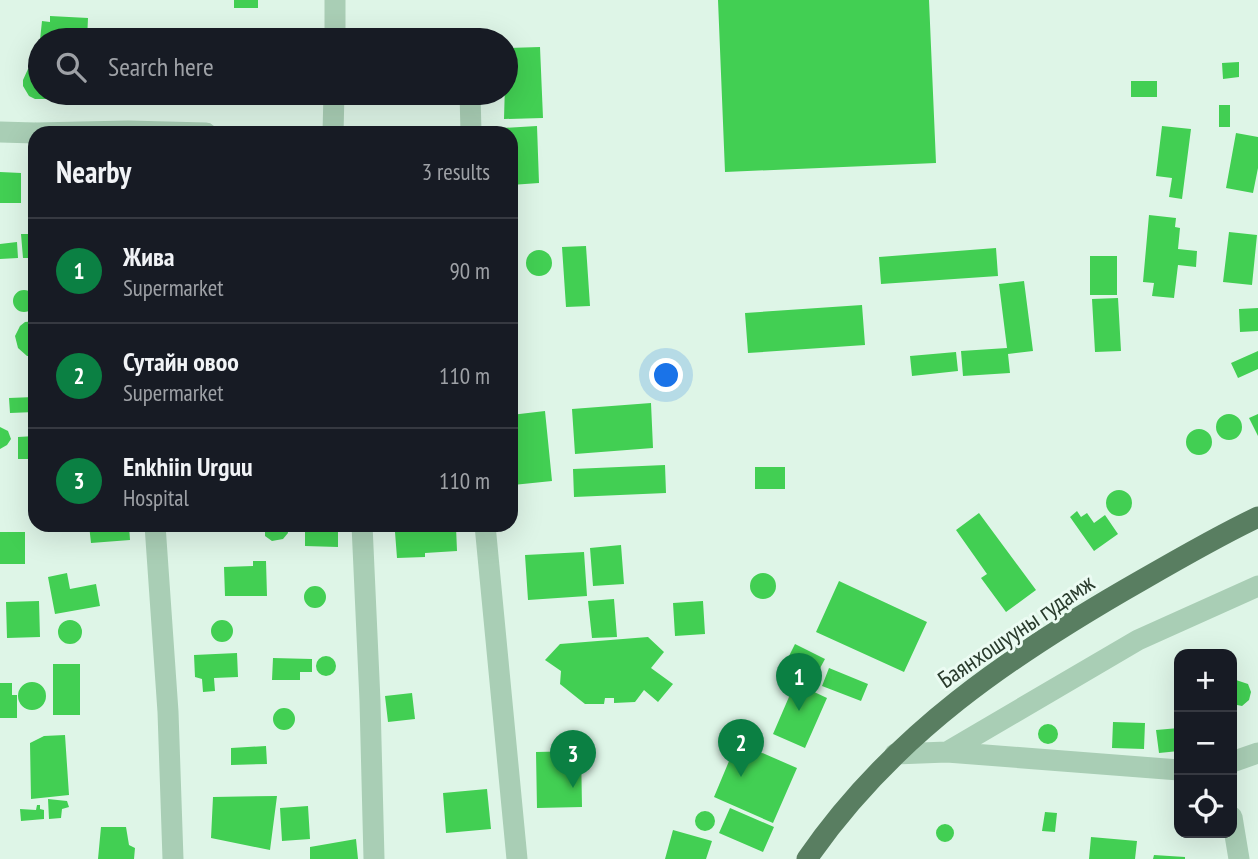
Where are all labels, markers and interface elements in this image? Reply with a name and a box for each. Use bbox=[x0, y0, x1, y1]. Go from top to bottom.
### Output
search box bbox=[28, 28, 518, 105]
icon: search bbox=[52, 48, 90, 86]
text: Search here bbox=[108, 50, 214, 83]
text: Nearby bbox=[56, 152, 131, 191]
text: 3 results bbox=[422, 157, 490, 186]
text: Жива bbox=[123, 240, 175, 273]
text: 1 bbox=[74, 256, 85, 285]
text: 90 m bbox=[449, 256, 490, 285]
text: Supermarket bbox=[123, 273, 224, 302]
text: Сутайн овоо bbox=[123, 345, 239, 378]
your location bbox=[649, 358, 683, 392]
text: 2 bbox=[74, 361, 85, 390]
text: 110 m bbox=[439, 361, 490, 390]
text: Supermarket bbox=[123, 378, 224, 407]
text: Enkhiin Urguu bbox=[123, 450, 253, 483]
text: 3 bbox=[74, 466, 85, 495]
text: 110 m bbox=[439, 466, 490, 495]
text: Hospital bbox=[123, 483, 189, 512]
street label: Баянхошууны гудамж bbox=[932, 567, 1100, 695]
map controls bbox=[1174, 649, 1237, 838]
button: + bbox=[1174, 649, 1237, 712]
pin: 1 bbox=[776, 653, 822, 711]
button: − bbox=[1174, 712, 1237, 775]
pin: 2 bbox=[718, 719, 764, 777]
pin: 3 bbox=[550, 730, 596, 788]
button: locate bbox=[1174, 775, 1237, 838]

